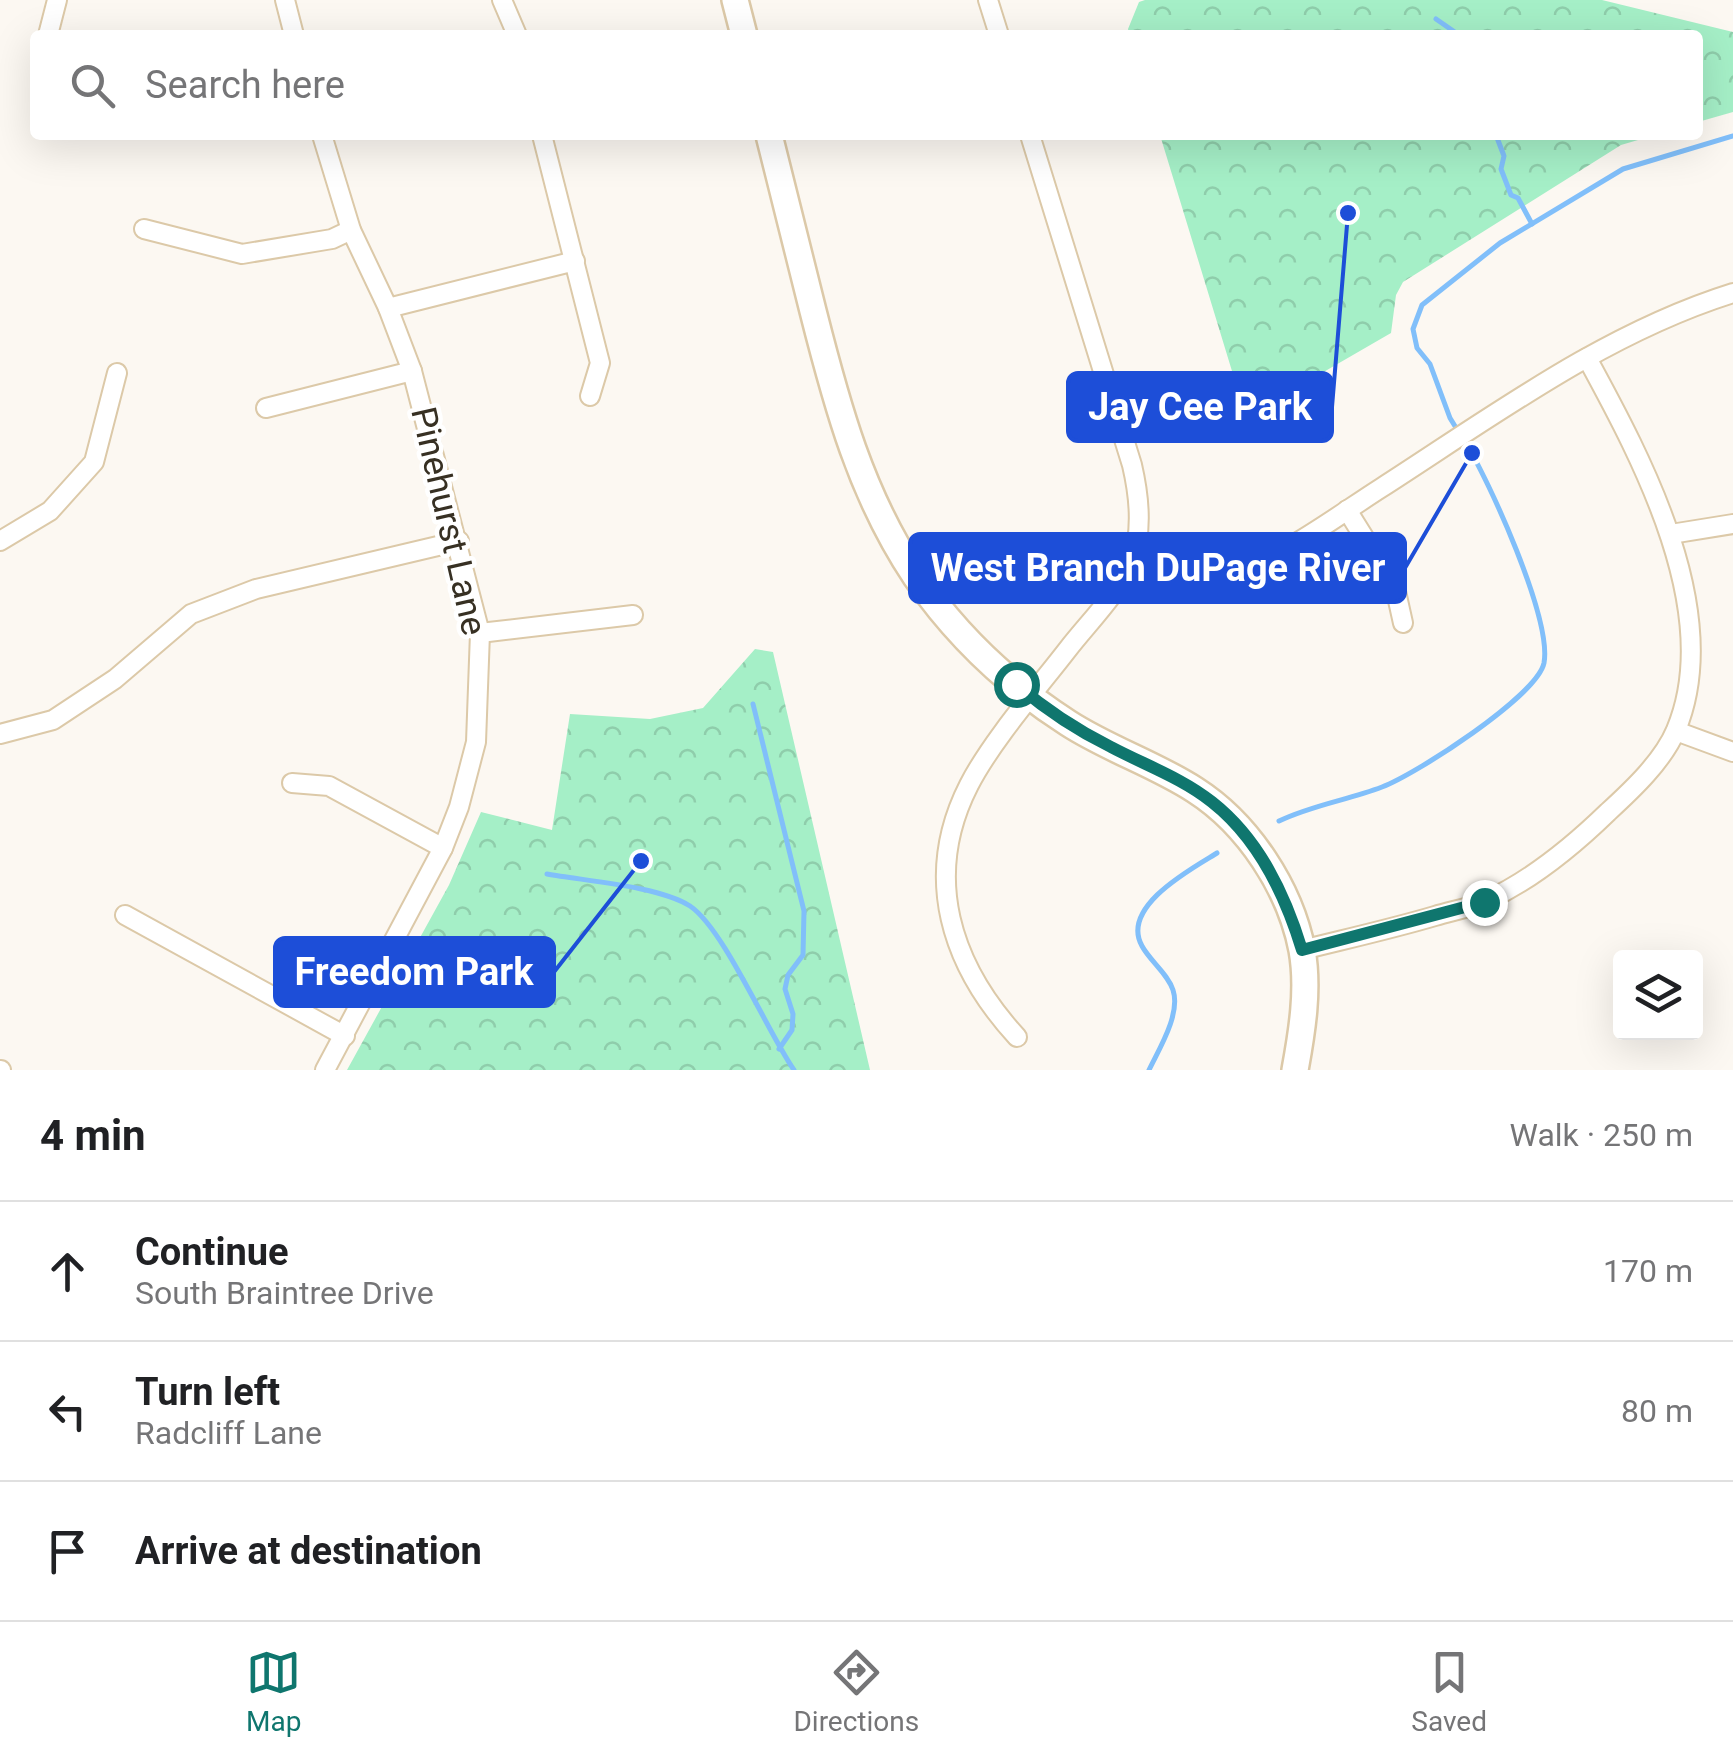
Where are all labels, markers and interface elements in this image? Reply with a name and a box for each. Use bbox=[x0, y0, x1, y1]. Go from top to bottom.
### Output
search box bbox=[30, 30, 1703, 140]
icon: search bbox=[65, 58, 120, 113]
text: Search here bbox=[145, 63, 345, 107]
callout: Jay Cee Park bbox=[1068, 373, 1332, 441]
text: Jay Cee Park bbox=[1088, 385, 1313, 429]
street label: Pinehurst Lane bbox=[402, 403, 495, 639]
callout: West Branch DuPage River bbox=[910, 534, 1405, 602]
text: West Branch DuPage River bbox=[931, 546, 1385, 590]
route start bbox=[994, 662, 1040, 708]
route end bbox=[1462, 880, 1508, 926]
callout: Freedom Park bbox=[275, 938, 554, 1006]
text: Freedom Park bbox=[294, 950, 534, 994]
map controls bbox=[1613, 950, 1703, 1040]
button: layers bbox=[1613, 950, 1703, 1040]
text: 4 min bbox=[40, 1111, 146, 1160]
text: Walk · 250 m bbox=[1510, 1116, 1693, 1154]
text: Continue bbox=[135, 1230, 289, 1274]
icon: ahead bbox=[40, 1244, 95, 1299]
text: 170 m bbox=[1603, 1252, 1693, 1290]
text: South Braintree Drive bbox=[135, 1274, 434, 1312]
text: Turn left bbox=[135, 1370, 280, 1414]
icon: left bbox=[40, 1384, 95, 1439]
text: 80 m bbox=[1621, 1392, 1693, 1430]
text: Radcliff Lane bbox=[135, 1414, 322, 1452]
icon: arrive bbox=[40, 1524, 95, 1579]
text: Arrive at destination bbox=[135, 1529, 482, 1573]
tab: Map bbox=[246, 1645, 301, 1738]
tab: Directions bbox=[793, 1645, 919, 1738]
tab: Saved bbox=[1411, 1645, 1487, 1738]

